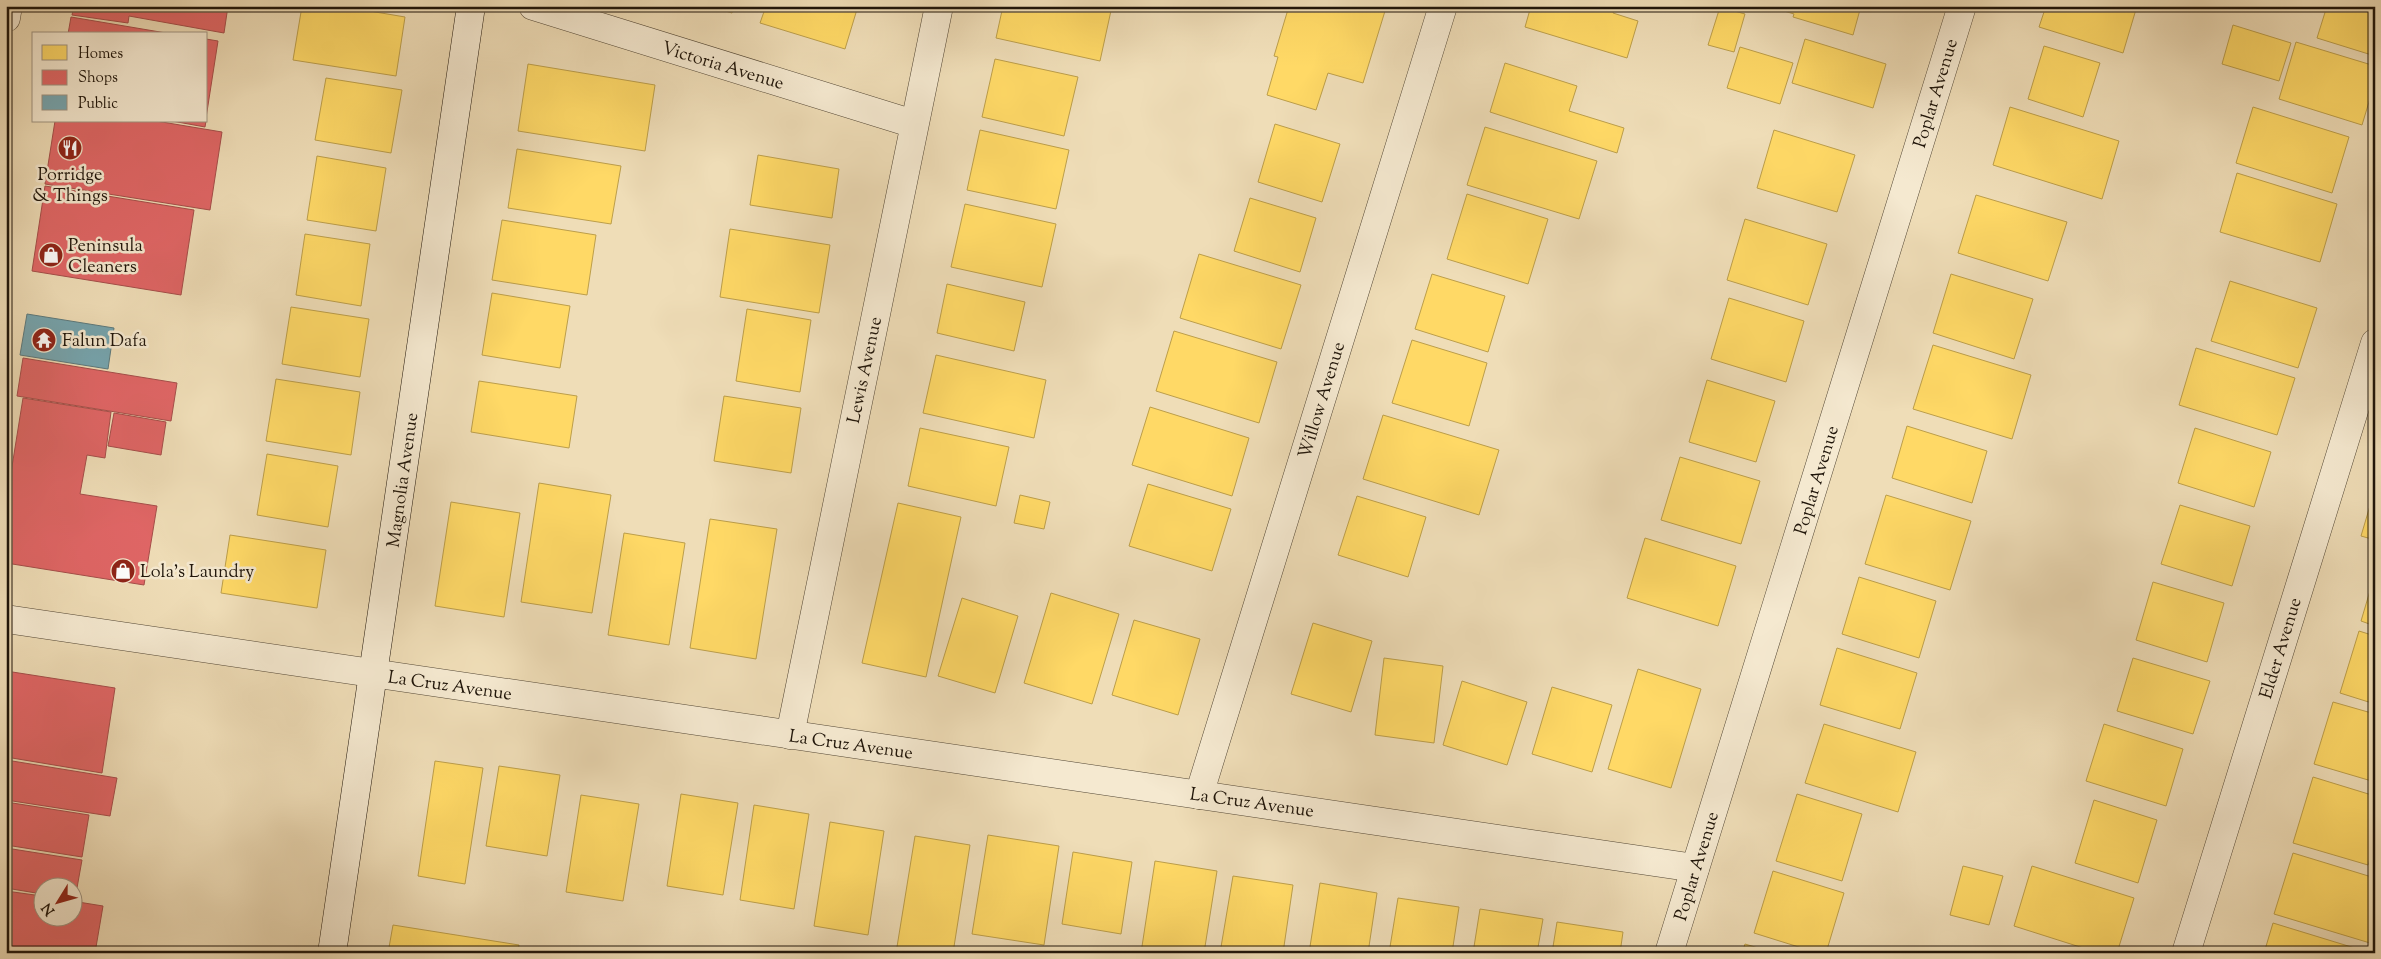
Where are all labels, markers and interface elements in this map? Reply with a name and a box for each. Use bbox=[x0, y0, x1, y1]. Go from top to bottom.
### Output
legend bbox=[32, 32, 208, 122]
street label: Victoria Avenue bbox=[658, 36, 787, 98]
street label: Poplar Avenue bbox=[1908, 36, 1966, 151]
text: Homes bbox=[78, 44, 123, 65]
text: Shops bbox=[78, 68, 118, 89]
text: Public bbox=[78, 94, 118, 115]
restaurant icon: Porridge & Things bbox=[57, 135, 83, 161]
place label: Porridge & Things bbox=[32, 163, 108, 210]
place label: Peninsula Cleaners bbox=[68, 234, 143, 281]
shop icon: Peninsula Cleaners bbox=[38, 242, 64, 268]
street label: Lewis Avenue bbox=[842, 315, 890, 426]
temple icon: Falun Dafa bbox=[31, 327, 57, 353]
place label: Falun Dafa bbox=[62, 329, 147, 355]
street label: Willow Avenue bbox=[1293, 339, 1353, 462]
street label: Magnolia Avenue bbox=[382, 411, 426, 549]
street label: Poplar Avenue bbox=[1789, 423, 1847, 538]
shop icon: Lola’s Laundry bbox=[110, 558, 136, 584]
place label: Lola’s Laundry bbox=[140, 560, 254, 586]
street label: Elder Avenue bbox=[2254, 595, 2310, 703]
street label: La Cruz Avenue bbox=[386, 665, 513, 709]
street label: La Cruz Avenue bbox=[787, 724, 914, 768]
street label: La Cruz Avenue bbox=[1188, 782, 1315, 826]
street label: Poplar Avenue bbox=[1669, 809, 1727, 924]
north arrow bbox=[32, 876, 82, 926]
text: N bbox=[38, 898, 61, 919]

